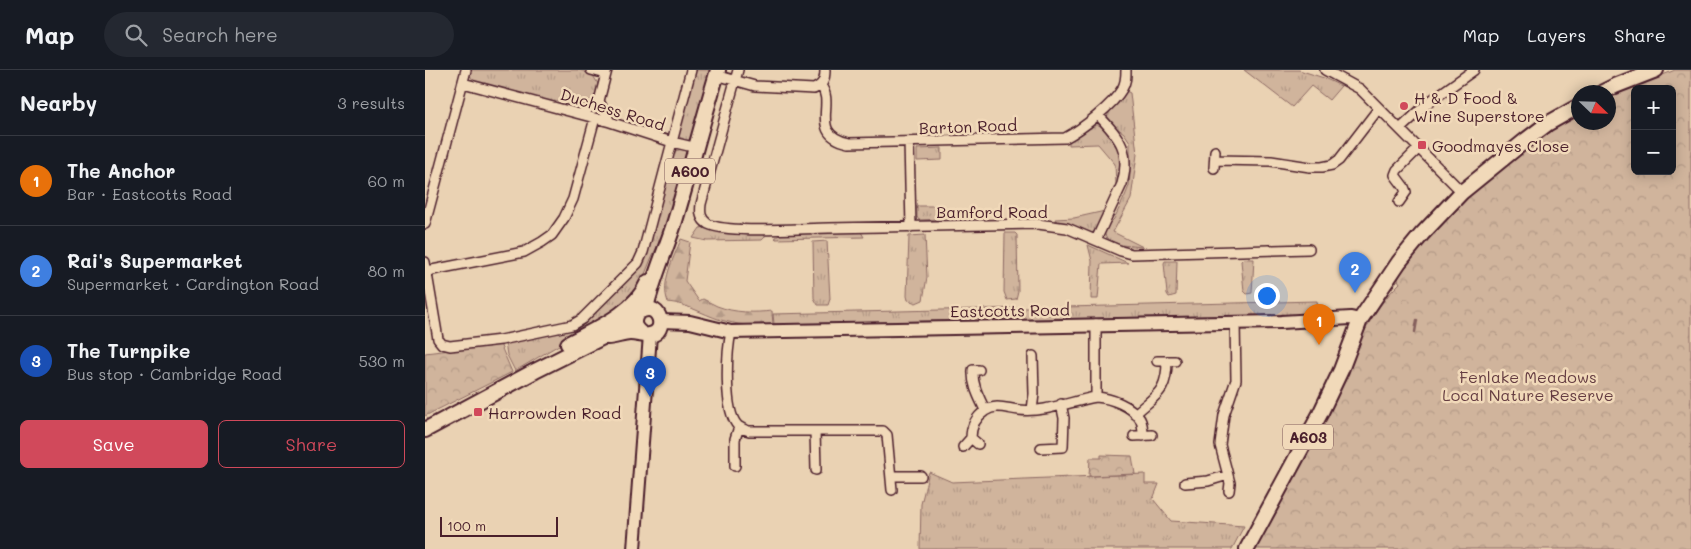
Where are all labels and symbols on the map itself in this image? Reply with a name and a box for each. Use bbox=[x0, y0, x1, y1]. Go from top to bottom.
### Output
street label: Duchess Road bbox=[558, 83, 668, 135]
north arrow bbox=[1571, 85, 1616, 130]
place label: H & D Food & Wine Superstore bbox=[1414, 87, 1545, 126]
marker: H & D Food & Wine Superstore bbox=[1398, 100, 1410, 112]
street label: Barton Road bbox=[919, 114, 1017, 138]
place label: Goodmayes Close bbox=[1432, 135, 1569, 156]
marker: Goodmayes Close bbox=[1416, 139, 1428, 151]
road number: A600 bbox=[665, 158, 715, 184]
street label: Bamford Road bbox=[936, 201, 1048, 222]
pin: 2 bbox=[1339, 252, 1371, 293]
your location bbox=[1254, 283, 1280, 309]
street label: Eastcotts Road bbox=[950, 298, 1070, 322]
pin: 1 bbox=[1303, 304, 1335, 345]
pin: 3 bbox=[634, 356, 666, 397]
park label: Fenlake Meadows Local Nature Reserve bbox=[1442, 366, 1614, 405]
place label: Harrowden Road bbox=[488, 402, 621, 423]
marker: Harrowden Road bbox=[472, 406, 484, 418]
road number: A603 bbox=[1283, 424, 1333, 450]
scale bar bbox=[440, 514, 557, 537]

